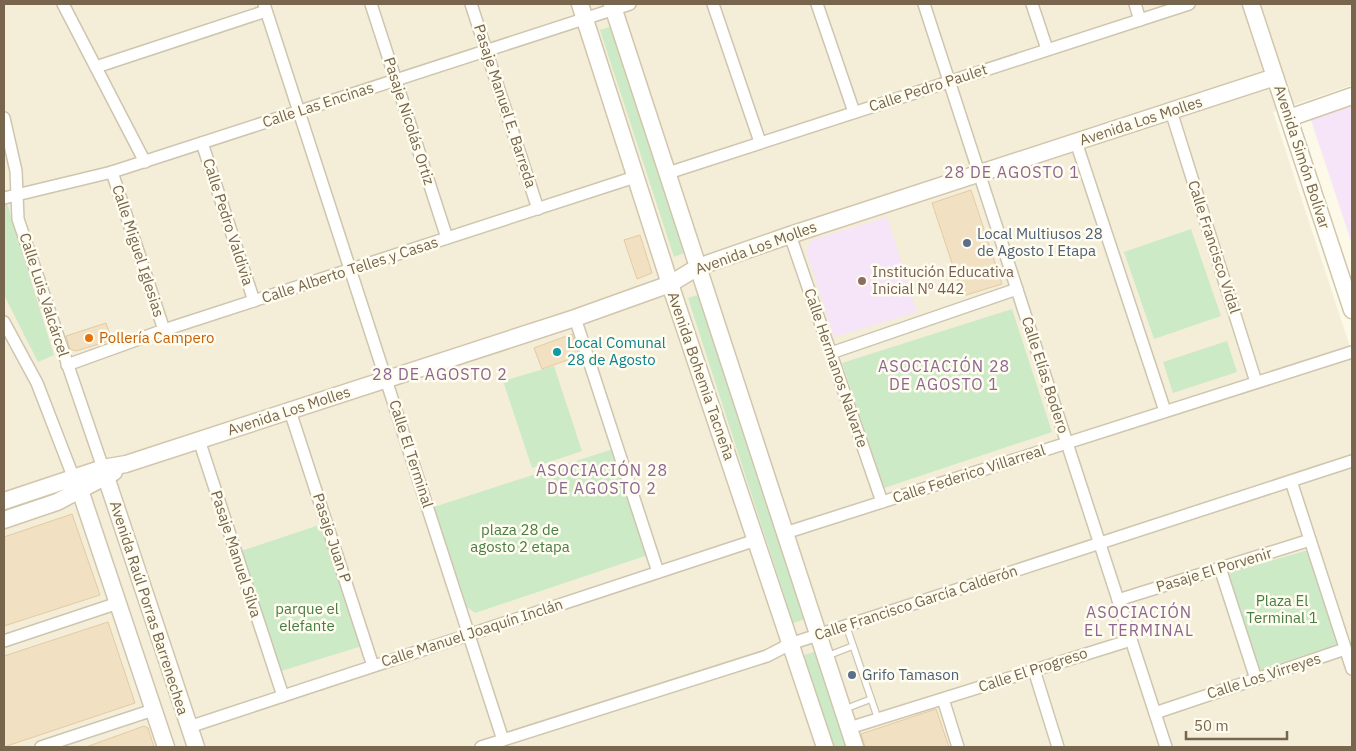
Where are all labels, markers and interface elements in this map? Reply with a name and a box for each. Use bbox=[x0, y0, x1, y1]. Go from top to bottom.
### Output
street label: Pasaje Manuel E. Barreda bbox=[470, 22, 541, 190]
street label: Pasaje Nicolás Ortiz bbox=[380, 55, 439, 187]
street label: Calle Pedro Paulet bbox=[866, 59, 989, 116]
street label: Calle Las Encinas bbox=[260, 78, 376, 131]
street label: Avenida Simón Bolívar bbox=[1270, 83, 1335, 232]
street label: Avenida Los Molles bbox=[1077, 92, 1205, 149]
street label: Calle Pedro Valdivia bbox=[199, 156, 258, 288]
district label: 28 DE AGOSTO 1 bbox=[944, 162, 1080, 182]
street label: Calle Francisco Vidal bbox=[1184, 178, 1245, 316]
street label: Calle Miguel Iglesias bbox=[108, 182, 169, 319]
street label: Avenida Los Molles bbox=[692, 217, 819, 278]
place label: Local Multiusos 28 de Agosto I Etapa bbox=[977, 224, 1103, 260]
street label: Calle Luis Valcárcel bbox=[15, 230, 73, 359]
street label: Calle Alberto Telles y Casas bbox=[259, 232, 441, 307]
marker: Local Multiusos 28 de Agosto I Etapa bbox=[961, 237, 973, 249]
place label: Institución Educativa Inicial Nº 442 bbox=[872, 262, 1014, 298]
marker: Institución Educativa Inicial Nº 442 bbox=[856, 275, 868, 287]
street label: Calle Hermanos Nalvarte bbox=[800, 286, 873, 450]
street label: Avenida Bohemia Tacneña bbox=[664, 289, 739, 463]
street label: Calle Elías Bodero bbox=[1018, 314, 1073, 436]
place label: Pollería Campero bbox=[99, 328, 215, 347]
marker: Pollería Campero bbox=[83, 332, 95, 344]
place label: Local Comunal 28 de Agosto bbox=[567, 333, 666, 369]
marker: Local Comunal 28 de Agosto bbox=[551, 346, 563, 358]
district label: ASOCIACIÓN 28 DE AGOSTO 1 bbox=[878, 355, 1010, 394]
district label: 28 DE AGOSTO 2 bbox=[372, 364, 508, 384]
street label: Avenida Los Molles bbox=[225, 382, 353, 439]
street label: Calle El Terminal bbox=[385, 397, 438, 510]
street label: Calle Federico Villarreal bbox=[890, 440, 1048, 507]
district label: ASOCIACIÓN 28 DE AGOSTO 2 bbox=[536, 459, 668, 498]
street label: Pasaje Manuel Silva bbox=[207, 488, 266, 620]
street label: Pasaje Juan P bbox=[309, 491, 356, 585]
street label: Avenida Raúl Porras Barrenechea bbox=[106, 498, 193, 717]
park label: plaza 28 de agosto 2 etapa bbox=[470, 520, 570, 556]
street label: Pasaje El Porvenir bbox=[1154, 543, 1275, 596]
street label: Calle Francisco García Calderón bbox=[812, 561, 1020, 644]
park label: Plaza El Terminal 1 bbox=[1246, 591, 1318, 627]
street label: Calle Manuel Joaquín Inclán bbox=[379, 594, 565, 671]
park label: parque el elefante bbox=[275, 599, 339, 635]
district label: ASOCIACIÓN EL TERMINAL bbox=[1084, 601, 1194, 640]
street label: Calle El Progreso bbox=[976, 643, 1090, 696]
street label: Calle Los Virreyes bbox=[1204, 648, 1323, 703]
place label: Grifo Tamason bbox=[862, 665, 959, 684]
marker: Grifo Tamason bbox=[846, 669, 858, 681]
scale bar bbox=[1186, 708, 1287, 740]
text: 50 m bbox=[1194, 716, 1229, 735]

